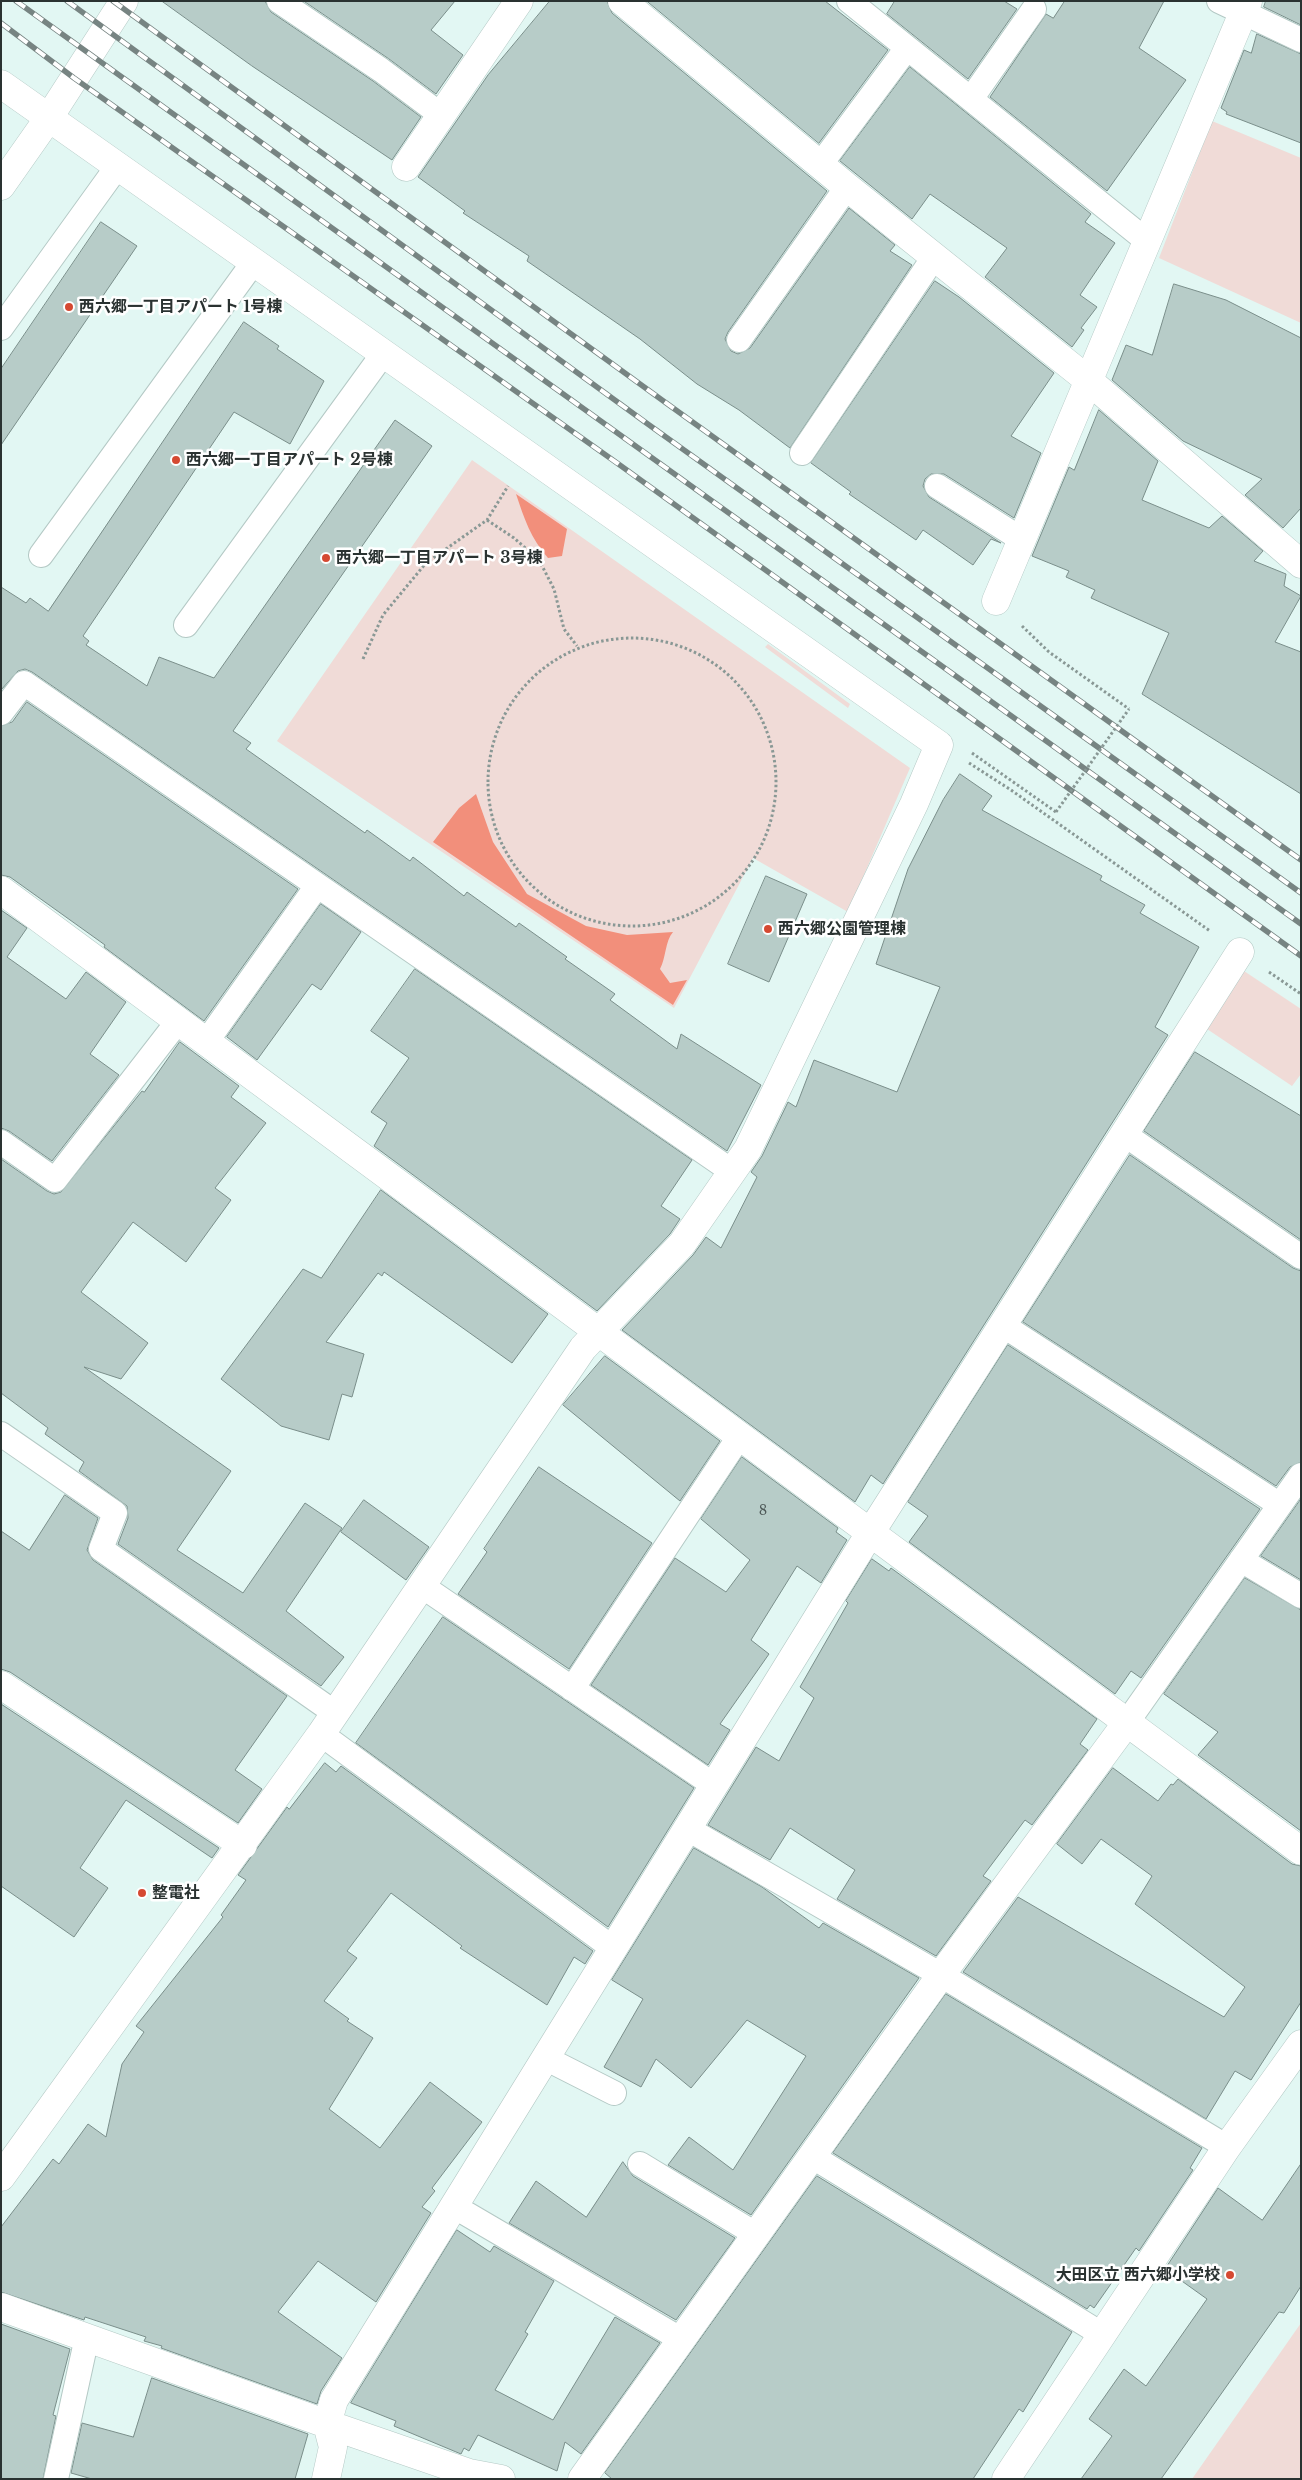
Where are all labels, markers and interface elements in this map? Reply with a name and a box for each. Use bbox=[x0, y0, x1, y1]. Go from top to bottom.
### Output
place label: 西六郷一丁目アパート 1号棟 bbox=[79, 297, 282, 317]
marker: 西六郷一丁目アパート 1号棟 bbox=[63, 301, 75, 313]
place label: 西六郷一丁目アパート 2号棟 bbox=[186, 450, 393, 470]
marker: 西六郷一丁目アパート 2号棟 bbox=[170, 454, 182, 466]
place label: 西六郷一丁目アパート 3号棟 bbox=[336, 548, 542, 568]
marker: 西六郷一丁目アパート 3号棟 bbox=[320, 552, 332, 564]
place label: 西六郷公園管理棟 bbox=[778, 919, 906, 939]
marker: 西六郷公園管理棟 bbox=[762, 923, 774, 935]
house number: 8 bbox=[759, 1503, 767, 1519]
place label: 整電社 bbox=[152, 1883, 200, 1903]
marker: 整電社 bbox=[136, 1887, 148, 1899]
place label: 大田区立 西六郷小学校 bbox=[1056, 2265, 1220, 2285]
marker: 大田区立 西六郷小学校 bbox=[1224, 2269, 1236, 2281]

